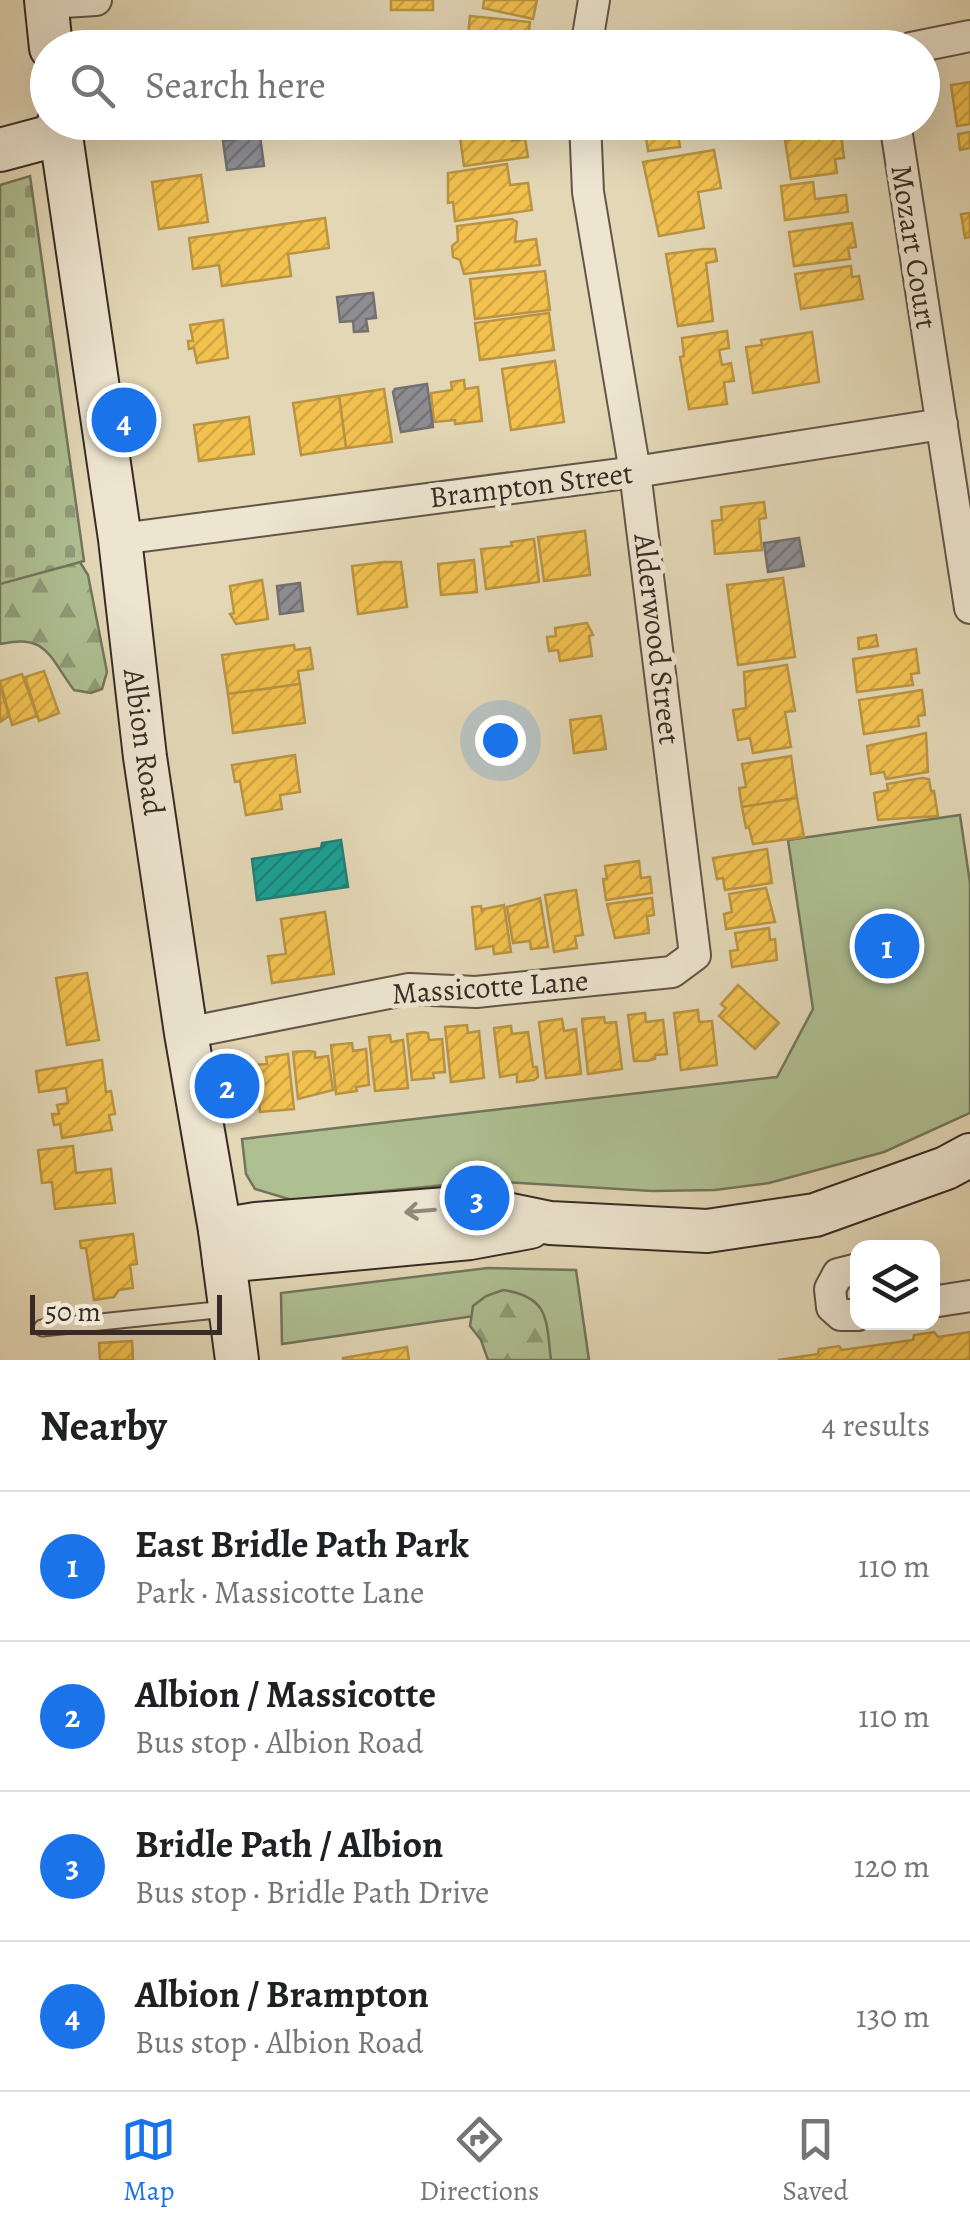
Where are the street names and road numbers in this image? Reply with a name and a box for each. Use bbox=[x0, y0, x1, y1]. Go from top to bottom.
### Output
street label: Mozart Court bbox=[881, 162, 947, 332]
street label: Brampton Street bbox=[427, 453, 635, 517]
street label: Alderwood Street bbox=[624, 530, 690, 747]
street label: Albion Road bbox=[114, 665, 174, 819]
street label: Massicotte Lane bbox=[390, 960, 590, 1014]

